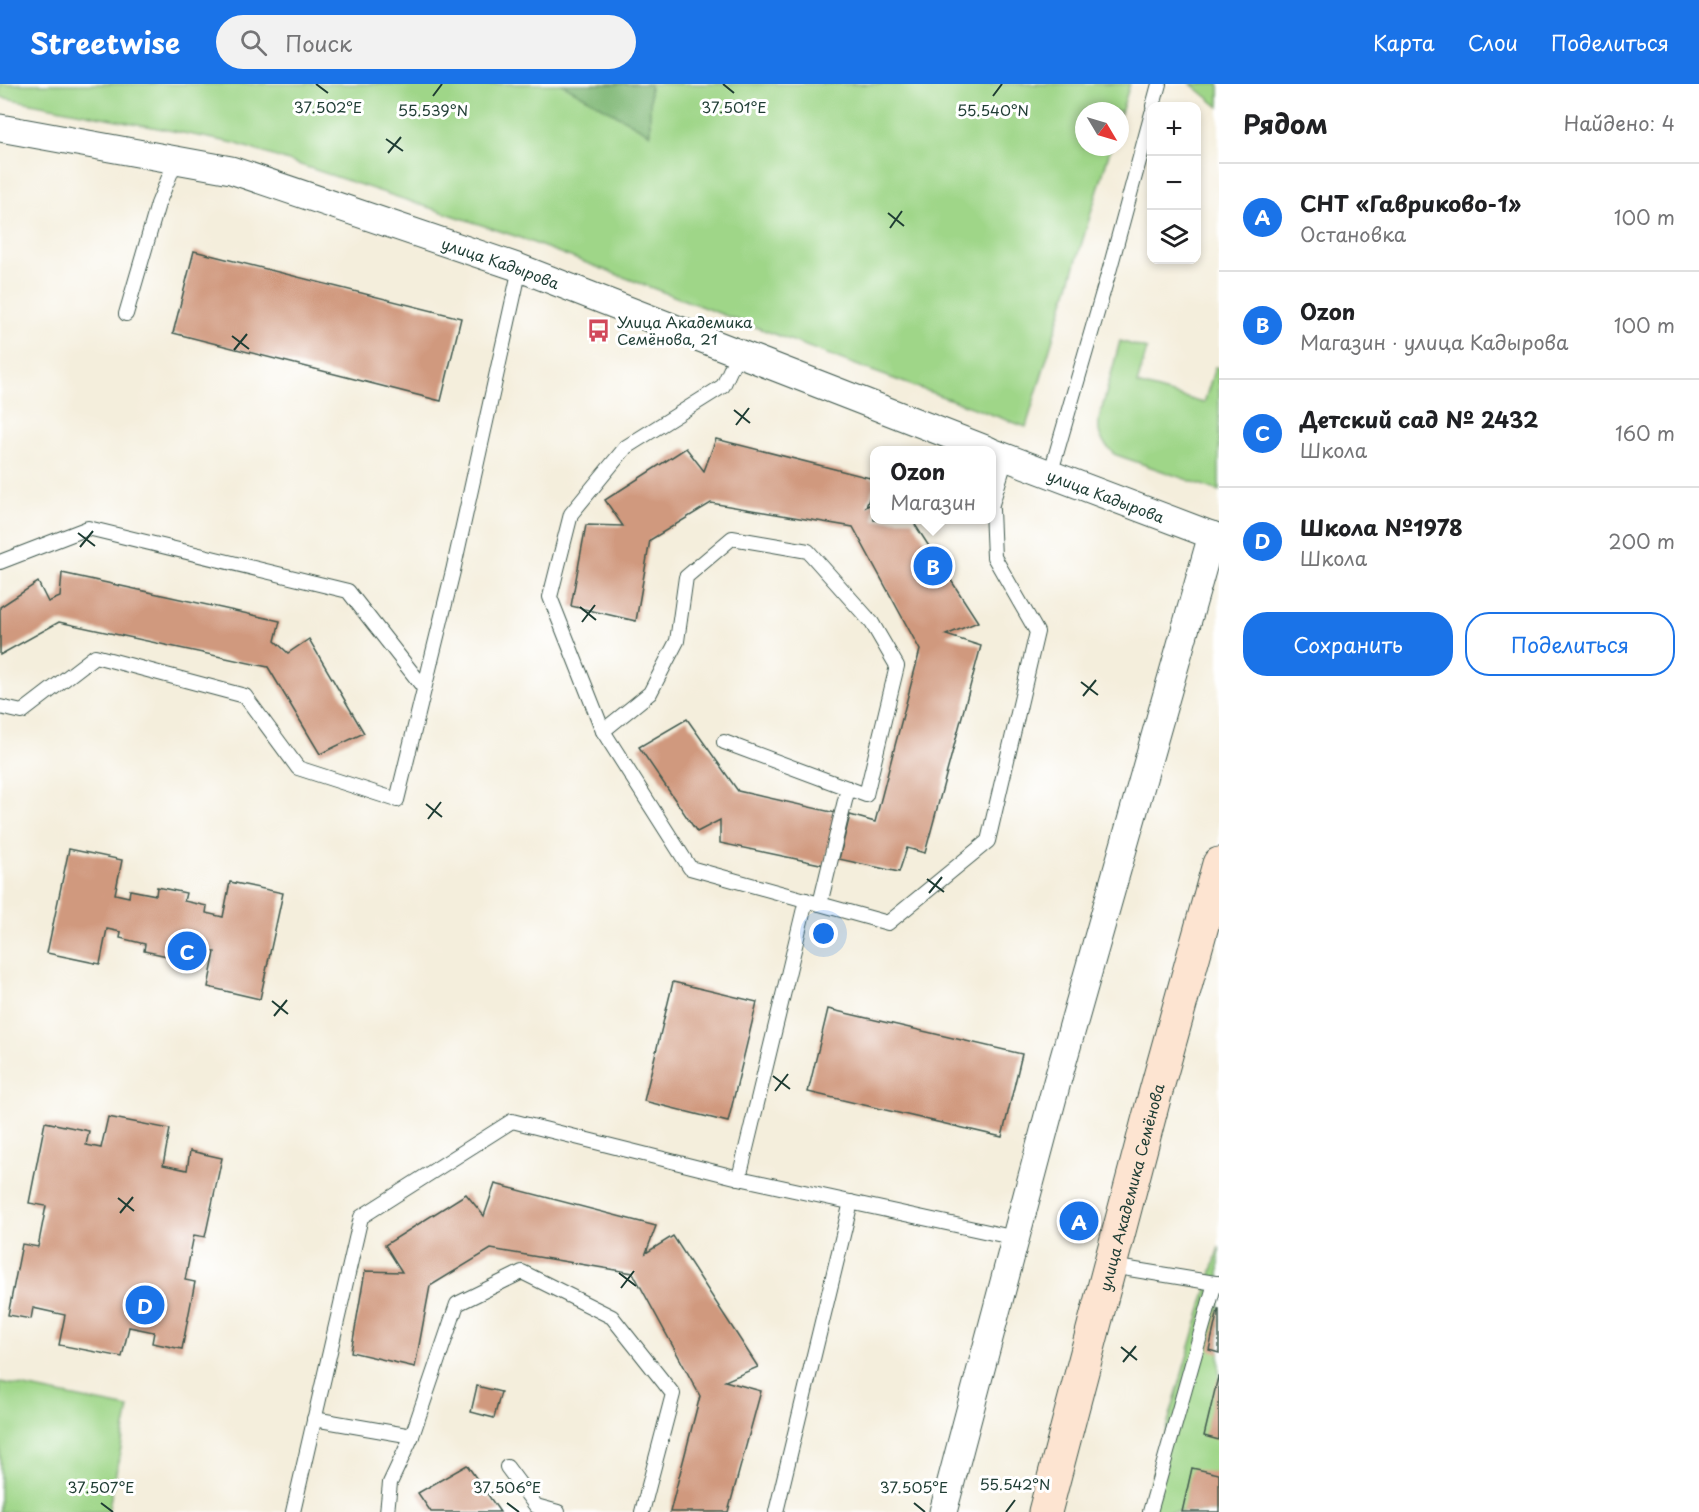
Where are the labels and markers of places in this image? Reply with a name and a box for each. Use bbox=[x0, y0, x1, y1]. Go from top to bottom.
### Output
place label: Улица Академика Семёнова, 21 bbox=[617, 310, 753, 350]
bus stop icon: Улица Академика Семёнова, 21 bbox=[586, 317, 612, 343]
pin: B bbox=[914, 544, 952, 588]
pin: C bbox=[168, 928, 207, 974]
pin: A bbox=[1060, 1198, 1098, 1244]
pin: D bbox=[126, 1282, 164, 1328]

